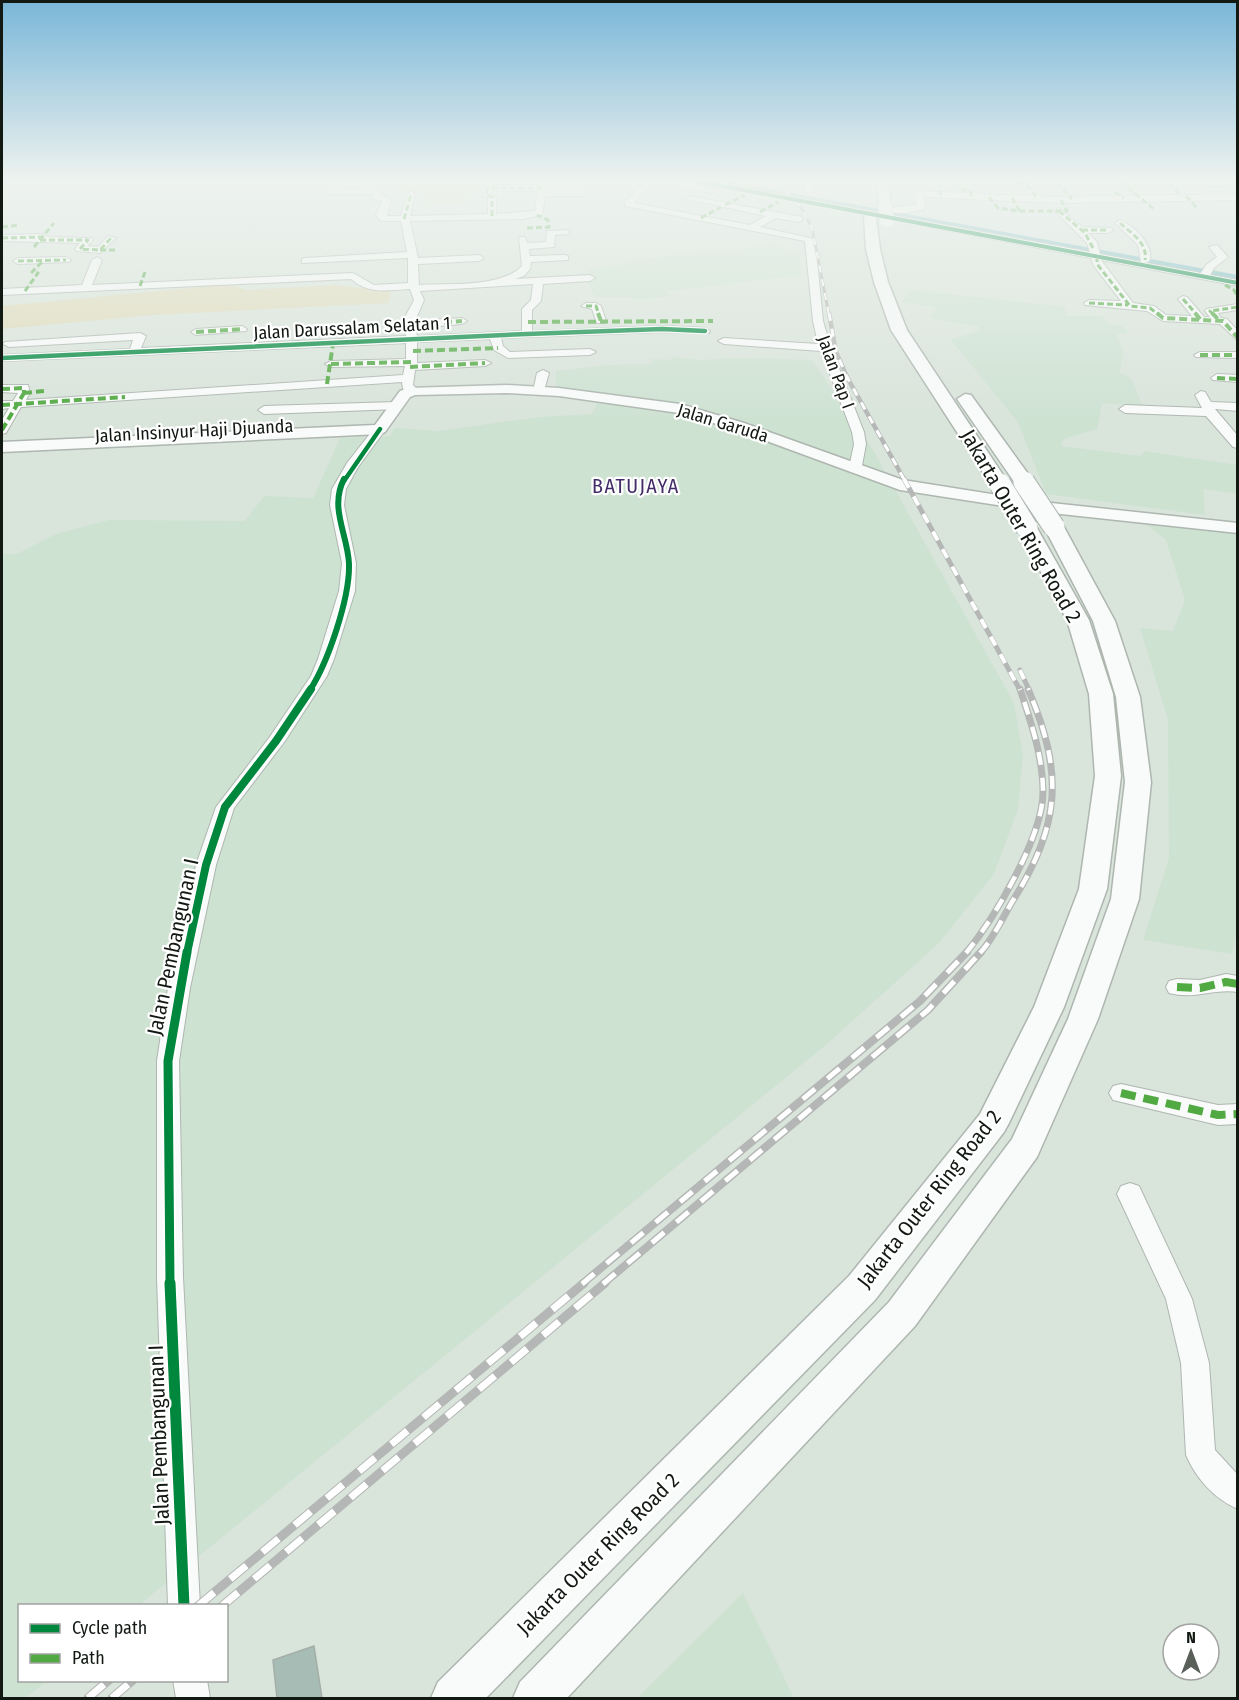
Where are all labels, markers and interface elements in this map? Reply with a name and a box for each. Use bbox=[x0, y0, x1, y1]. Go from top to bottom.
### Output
street label: Jalan Darussalam Selatan 1 bbox=[253, 312, 451, 344]
street label: Jalan Pap I bbox=[813, 332, 859, 412]
street label: Jalan Garuda bbox=[675, 399, 771, 447]
street label: Jalan Insinyur Haji Djuanda bbox=[94, 415, 294, 447]
street label: Jakarta Outer Ring Road 2 bbox=[955, 425, 1087, 627]
district label: BATUJAYA bbox=[592, 474, 680, 498]
street label: Jalan Pembangunan I bbox=[142, 856, 204, 1038]
street label: Jakarta Outer Ring Road 2 bbox=[851, 1105, 1007, 1293]
street label: Jalan Pembangunan I bbox=[143, 1344, 175, 1526]
street label: Jakarta Outer Ring Road 2 bbox=[511, 1467, 685, 1641]
legend bbox=[18, 1604, 228, 1682]
text: Cycle path bbox=[72, 1617, 147, 1639]
north arrow bbox=[1161, 1622, 1221, 1682]
text: N bbox=[1186, 1628, 1196, 1647]
text: Path bbox=[72, 1647, 105, 1669]

